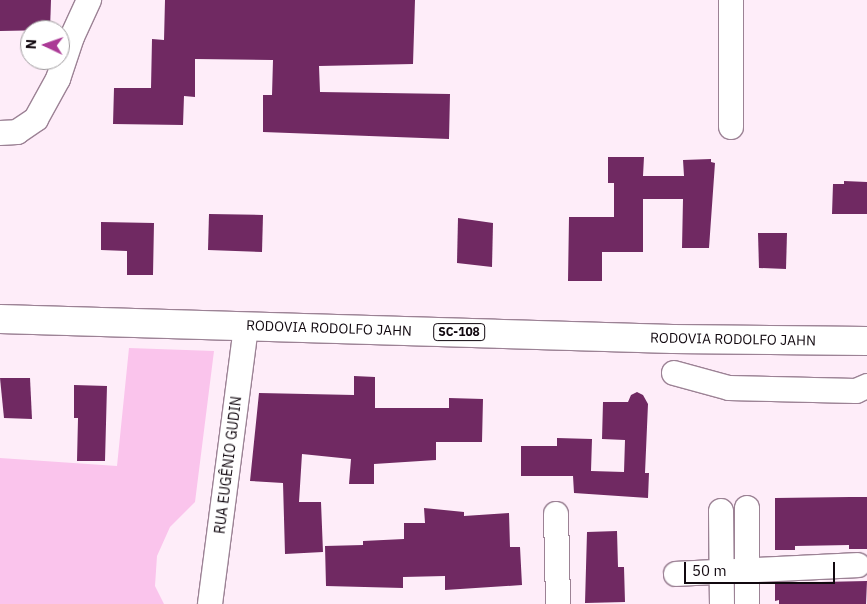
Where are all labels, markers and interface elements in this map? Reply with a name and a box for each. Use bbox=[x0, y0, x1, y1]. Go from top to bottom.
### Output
north arrow bbox=[20, 20, 70, 70]
text: N bbox=[22, 39, 40, 50]
street label: RODOVIA RODOLFO JAHN bbox=[246, 317, 412, 339]
road number: SC-108 bbox=[433, 322, 485, 342]
street label: RODOVIA RODOLFO JAHN bbox=[650, 329, 816, 349]
street label: RUA EUGÊNIO GUDIN bbox=[211, 395, 245, 535]
scale bar bbox=[687, 552, 838, 584]
text: 50 m bbox=[692, 561, 727, 580]

